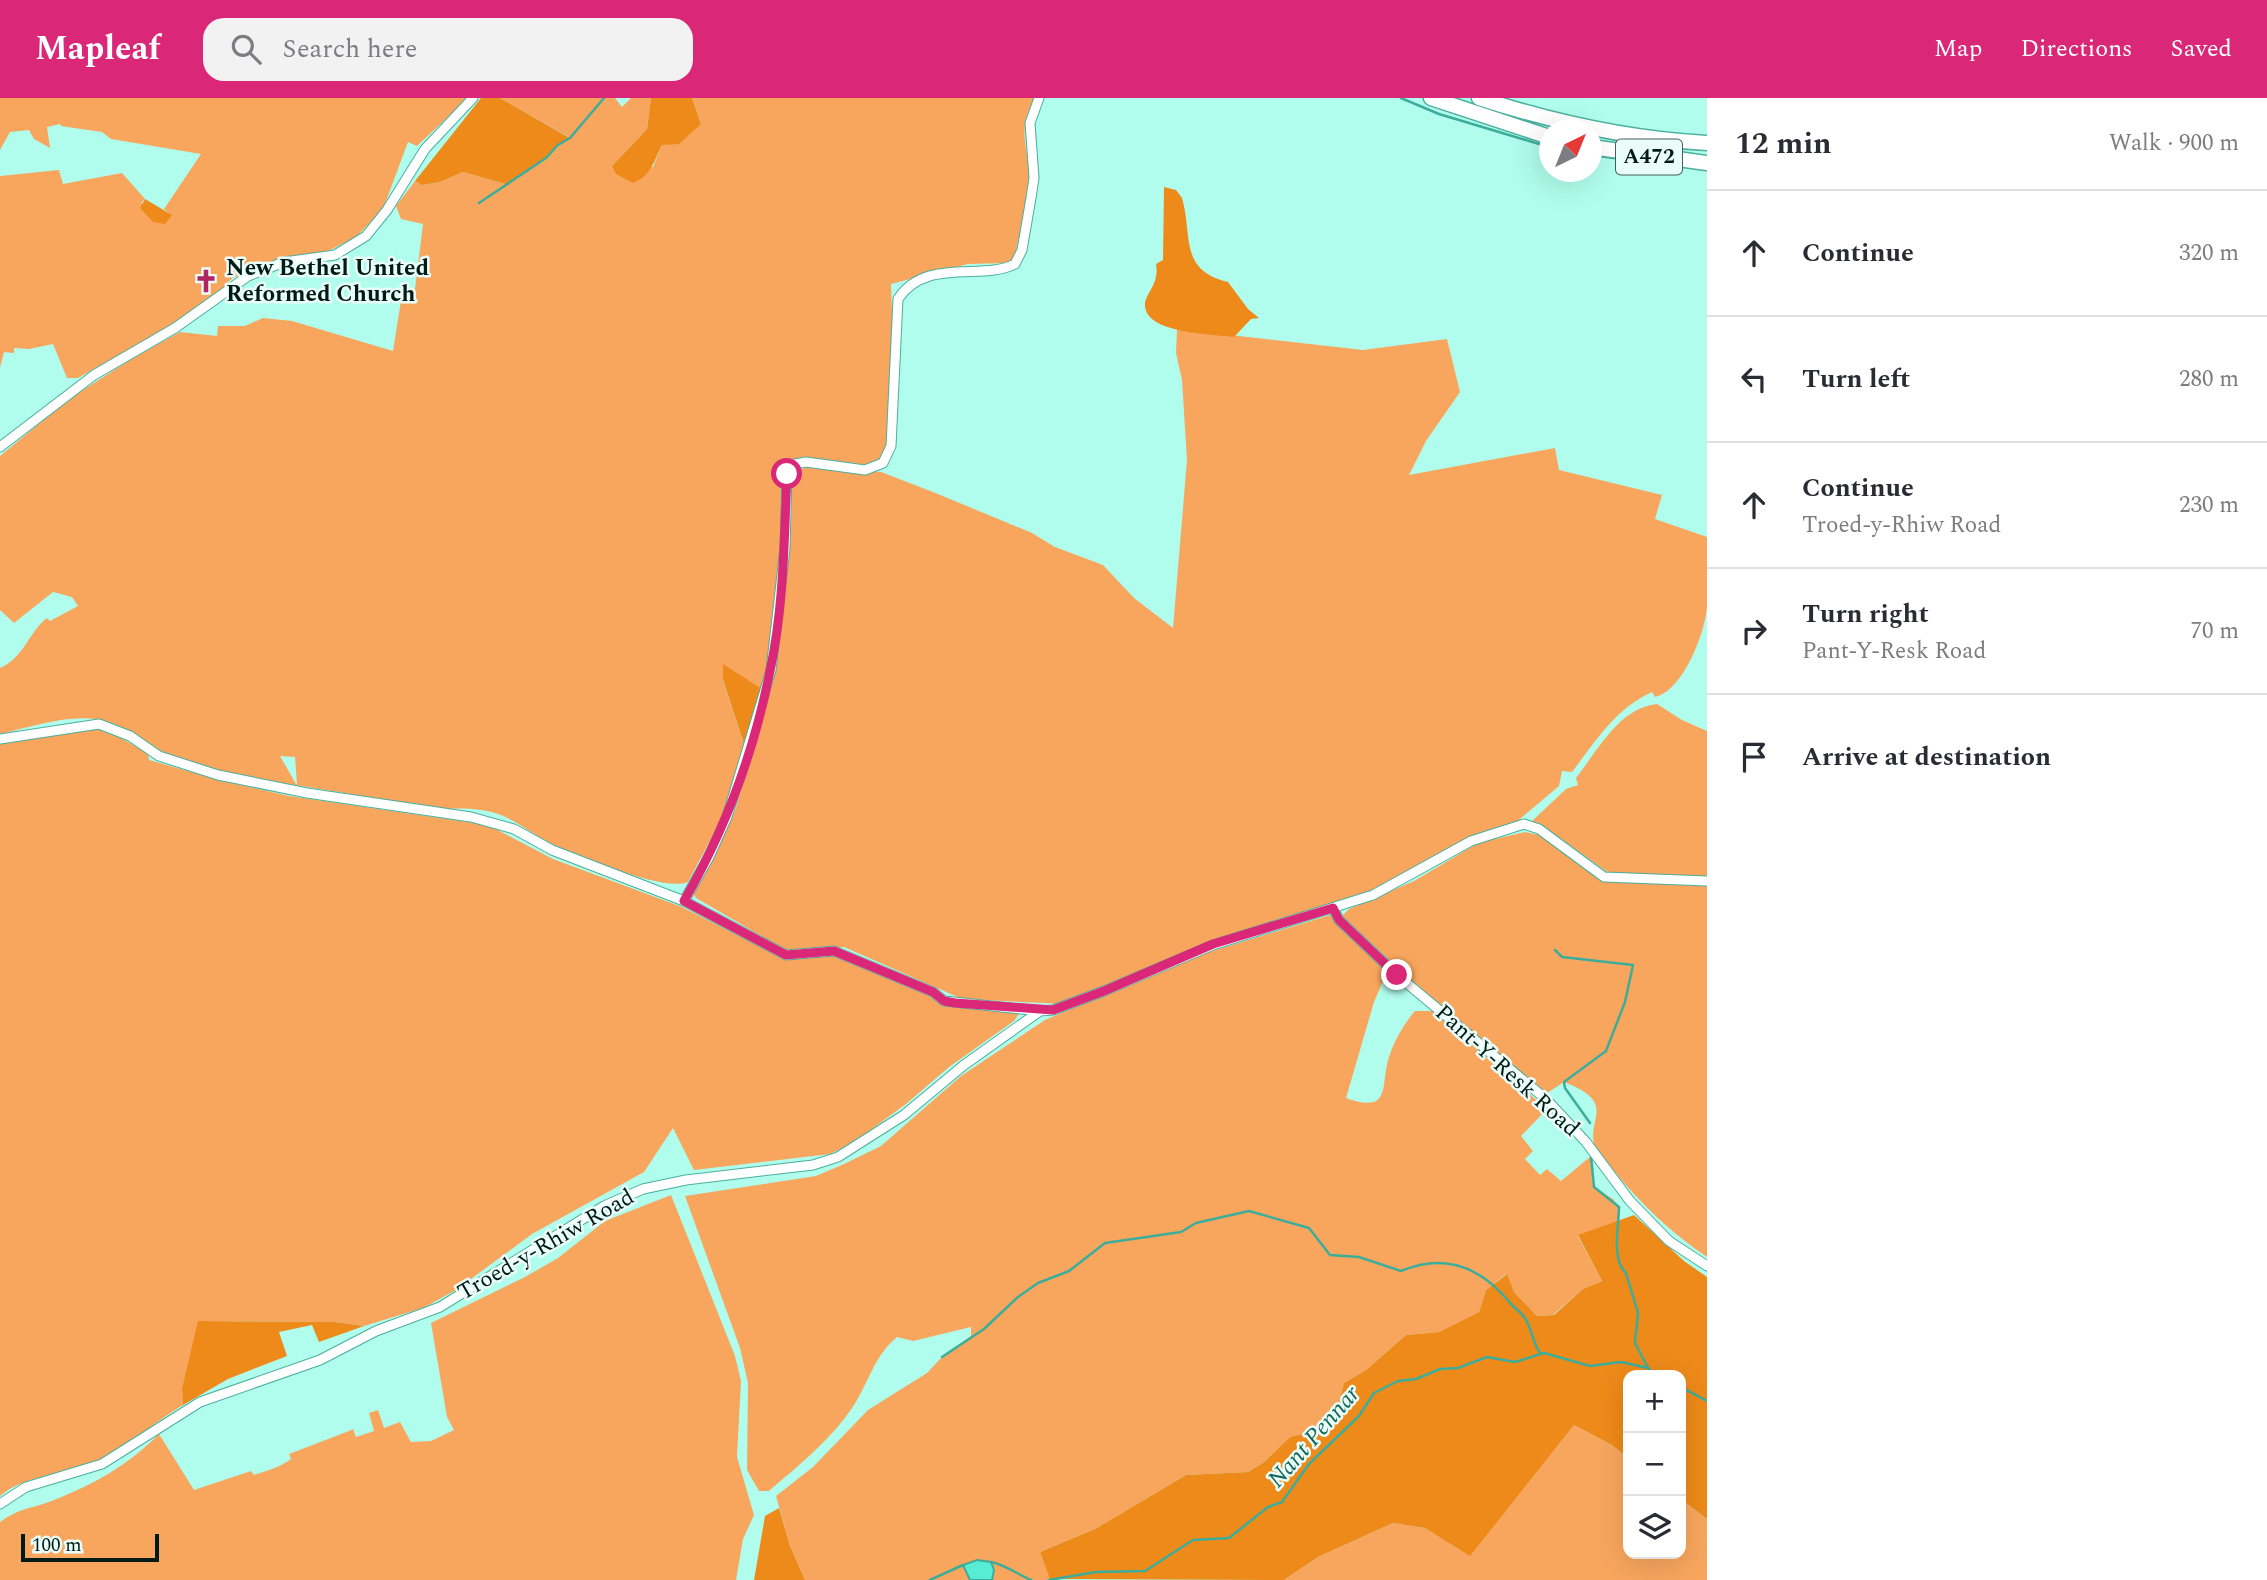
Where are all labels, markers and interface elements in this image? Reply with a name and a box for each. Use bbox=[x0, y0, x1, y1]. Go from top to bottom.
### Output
search box bbox=[203, 18, 693, 81]
text: Mapleaf bbox=[35, 24, 161, 74]
text: Search here bbox=[283, 29, 417, 69]
icon: search bbox=[227, 30, 265, 68]
text: Map bbox=[1934, 31, 1982, 67]
text: Directions bbox=[2020, 31, 2132, 67]
text: Saved bbox=[2170, 31, 2232, 67]
north arrow bbox=[1539, 119, 1602, 182]
text: 12 min bbox=[1735, 121, 1832, 167]
text: Walk · 900 m bbox=[2109, 126, 2239, 161]
road number: A472 bbox=[1616, 140, 1682, 174]
text: Continue bbox=[1802, 233, 1914, 273]
icon: ahead bbox=[1735, 234, 1773, 272]
text: 320 m bbox=[2179, 236, 2239, 271]
place label: New Bethel United Reformed Church bbox=[226, 251, 429, 312]
church icon: New Bethel United Reformed Church bbox=[192, 267, 220, 295]
text: Turn left bbox=[1802, 359, 1910, 399]
icon: left bbox=[1735, 360, 1773, 398]
text: 280 m bbox=[2179, 362, 2239, 397]
route start bbox=[771, 458, 802, 489]
text: Continue bbox=[1802, 468, 1914, 508]
icon: ahead bbox=[1735, 486, 1773, 524]
text: 230 m bbox=[2179, 488, 2239, 523]
text: Troed-y-Rhiw Road bbox=[1802, 508, 2001, 543]
text: Turn right bbox=[1802, 594, 1929, 634]
icon: right bbox=[1735, 612, 1773, 650]
text: 70 m bbox=[2190, 614, 2239, 649]
text: Pant-Y-Resk Road bbox=[1802, 634, 1986, 669]
text: Arrive at destination bbox=[1802, 737, 2051, 777]
icon: arrive bbox=[1735, 738, 1773, 776]
route end bbox=[1381, 959, 1412, 990]
street label: Pant-Y-Resk Road bbox=[1427, 996, 1587, 1146]
street label: Troed-y-Rhiw Road bbox=[451, 1180, 641, 1310]
map controls bbox=[1623, 1370, 1686, 1559]
button: + bbox=[1623, 1370, 1686, 1433]
water label: Nant Pennar bbox=[1259, 1377, 1369, 1496]
button: − bbox=[1623, 1433, 1686, 1496]
button: layers bbox=[1623, 1496, 1686, 1559]
scale bar bbox=[21, 1531, 159, 1563]
text: 100 m bbox=[32, 1531, 82, 1560]

